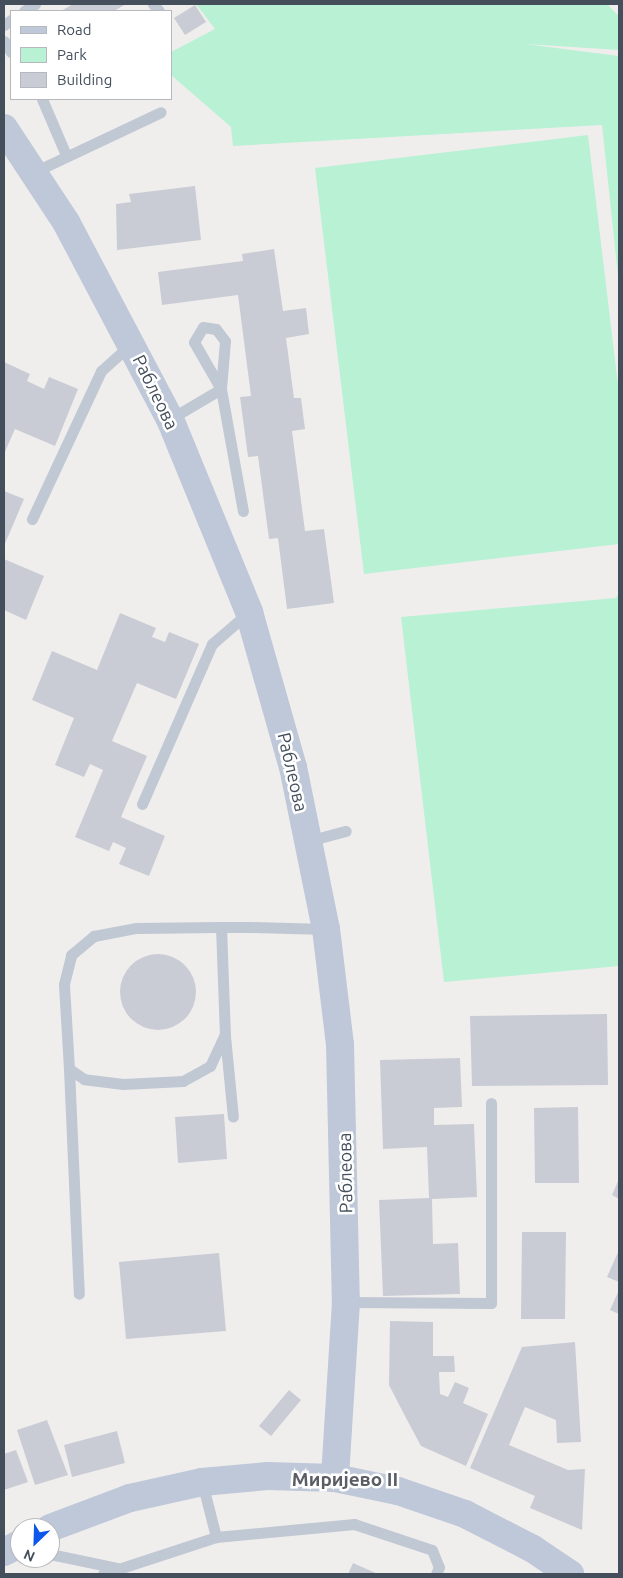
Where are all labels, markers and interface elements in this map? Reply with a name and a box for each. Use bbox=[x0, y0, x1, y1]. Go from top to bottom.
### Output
legend bbox=[10, 10, 172, 100]
text: Road bbox=[57, 21, 92, 38]
text: Park bbox=[57, 46, 87, 63]
text: Building bbox=[57, 71, 112, 88]
street label: Раблеова bbox=[129, 351, 183, 433]
street label: Раблеова bbox=[273, 730, 313, 814]
street label: Раблеова bbox=[333, 1133, 357, 1213]
district label: Миријево II bbox=[292, 1469, 398, 1491]
north arrow bbox=[10, 1518, 60, 1568]
text: N bbox=[21, 1546, 37, 1565]

